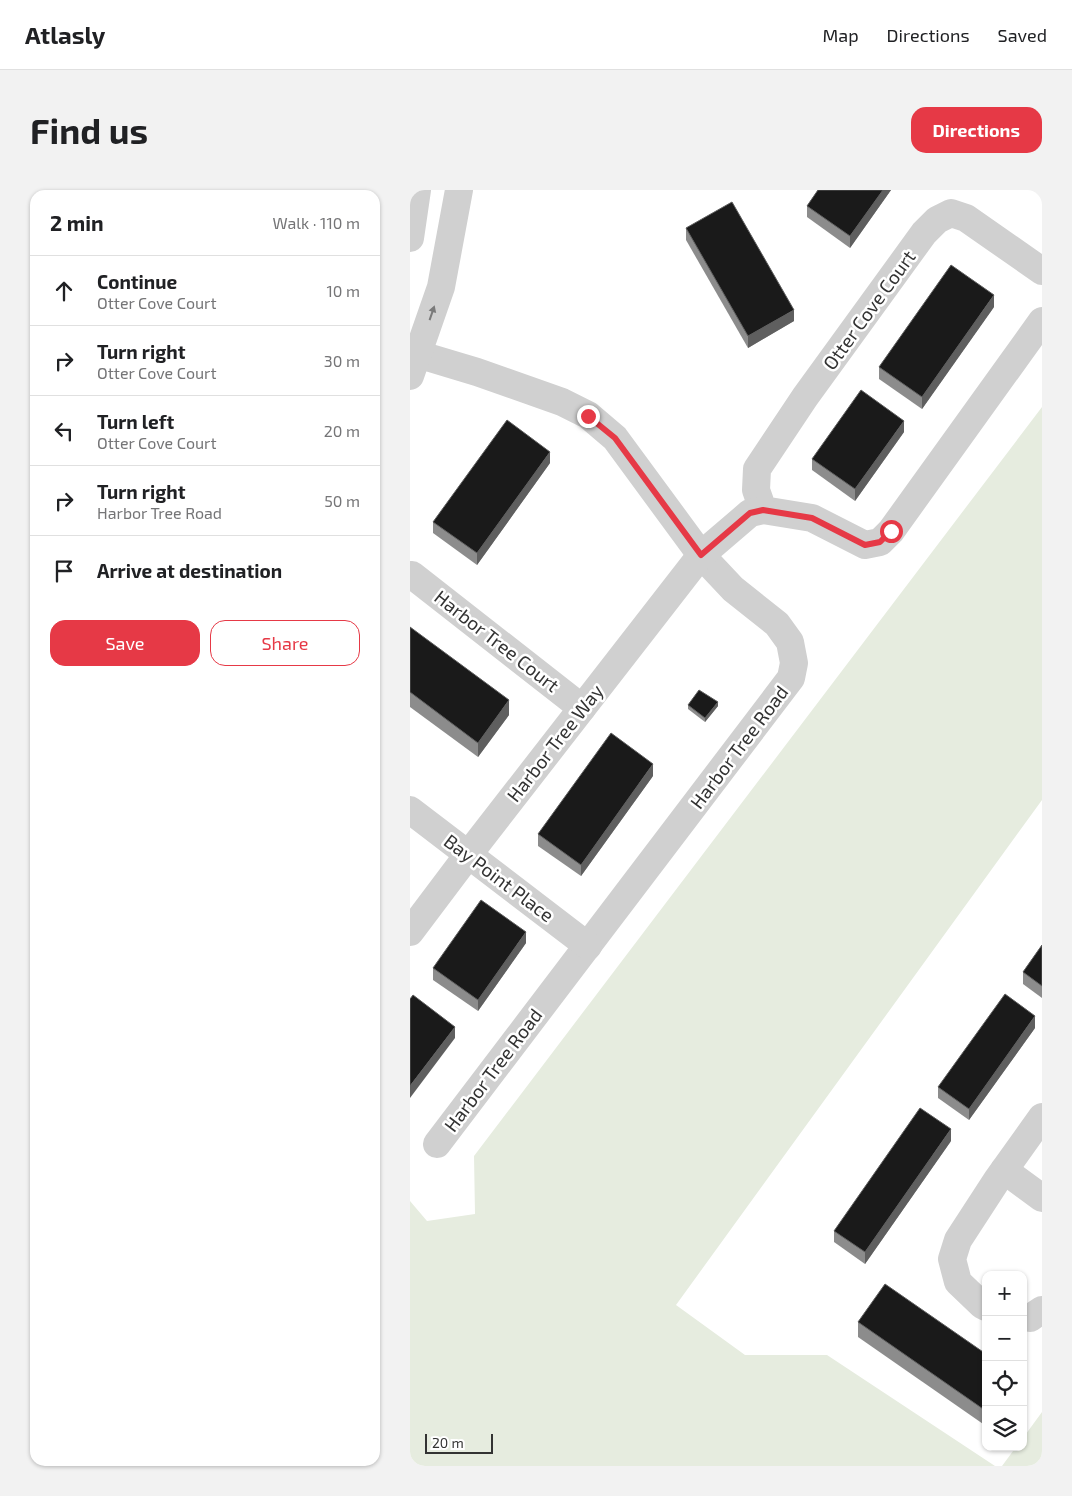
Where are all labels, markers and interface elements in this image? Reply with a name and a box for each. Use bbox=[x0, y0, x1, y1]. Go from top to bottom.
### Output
text: Atlasly bbox=[25, 20, 105, 49]
text: Map bbox=[822, 24, 859, 46]
text: Directions bbox=[887, 24, 970, 46]
text: Saved bbox=[998, 24, 1047, 46]
button: Directions bbox=[911, 107, 1042, 153]
text: Find us bbox=[30, 109, 148, 151]
text: 2 min bbox=[50, 210, 104, 235]
text: Walk · 110 m bbox=[273, 213, 360, 232]
street label: Otter Cove Court bbox=[818, 245, 920, 374]
text: Continue bbox=[97, 270, 177, 293]
icon: ahead bbox=[50, 277, 78, 305]
text: 10 m bbox=[326, 281, 360, 300]
text: Otter Cove Court bbox=[97, 293, 217, 312]
one-way arrow bbox=[429, 306, 436, 321]
text: Turn right bbox=[97, 340, 185, 363]
icon: right bbox=[50, 347, 78, 375]
text: 30 m bbox=[324, 351, 360, 370]
text: Otter Cove Court bbox=[97, 363, 217, 382]
route end bbox=[577, 405, 600, 428]
text: Turn left bbox=[97, 410, 174, 433]
icon: left bbox=[50, 417, 78, 445]
text: 20 m bbox=[324, 421, 360, 440]
text: Otter Cove Court bbox=[97, 433, 217, 452]
text: Turn right bbox=[97, 480, 185, 503]
icon: right bbox=[50, 487, 78, 515]
text: 50 m bbox=[324, 491, 360, 510]
text: Harbor Tree Road bbox=[97, 503, 222, 522]
route start bbox=[880, 520, 903, 543]
icon: arrive bbox=[50, 557, 78, 585]
text: Arrive at destination bbox=[97, 559, 282, 582]
street label: Harbor Tree Court bbox=[430, 585, 564, 696]
button: Save bbox=[50, 620, 200, 666]
button: Share bbox=[210, 620, 360, 666]
street label: Harbor Tree Way bbox=[502, 679, 608, 806]
street label: Harbor Tree Road bbox=[685, 681, 792, 813]
street label: Bay Point Place bbox=[440, 829, 559, 926]
street label: Harbor Tree Road bbox=[439, 1004, 546, 1136]
map controls bbox=[982, 1271, 1027, 1451]
button: + bbox=[982, 1271, 1027, 1316]
button: − bbox=[982, 1316, 1027, 1361]
button: locate bbox=[982, 1361, 1027, 1406]
button: layers bbox=[982, 1406, 1027, 1451]
scale bar bbox=[425, 1431, 492, 1454]
text: 20 m bbox=[432, 1434, 464, 1451]

